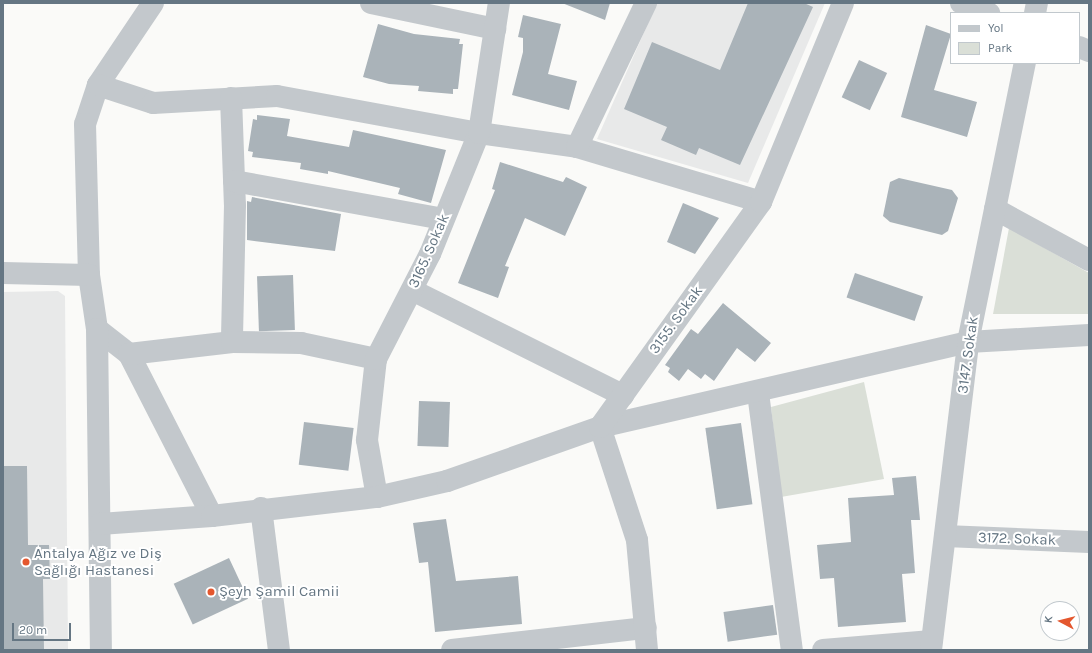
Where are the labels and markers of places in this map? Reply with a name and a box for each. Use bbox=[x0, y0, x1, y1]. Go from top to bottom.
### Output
place label: Antalya Ağız ve Diş Sağlığı Hastanesi bbox=[34, 544, 162, 579]
marker: Antalya Ağız ve Diş Sağlığı Hastanesi bbox=[21, 557, 31, 567]
place label: Şeyh Şamil Camii bbox=[219, 583, 339, 601]
marker: Şeyh Şamil Camii bbox=[206, 587, 216, 597]

